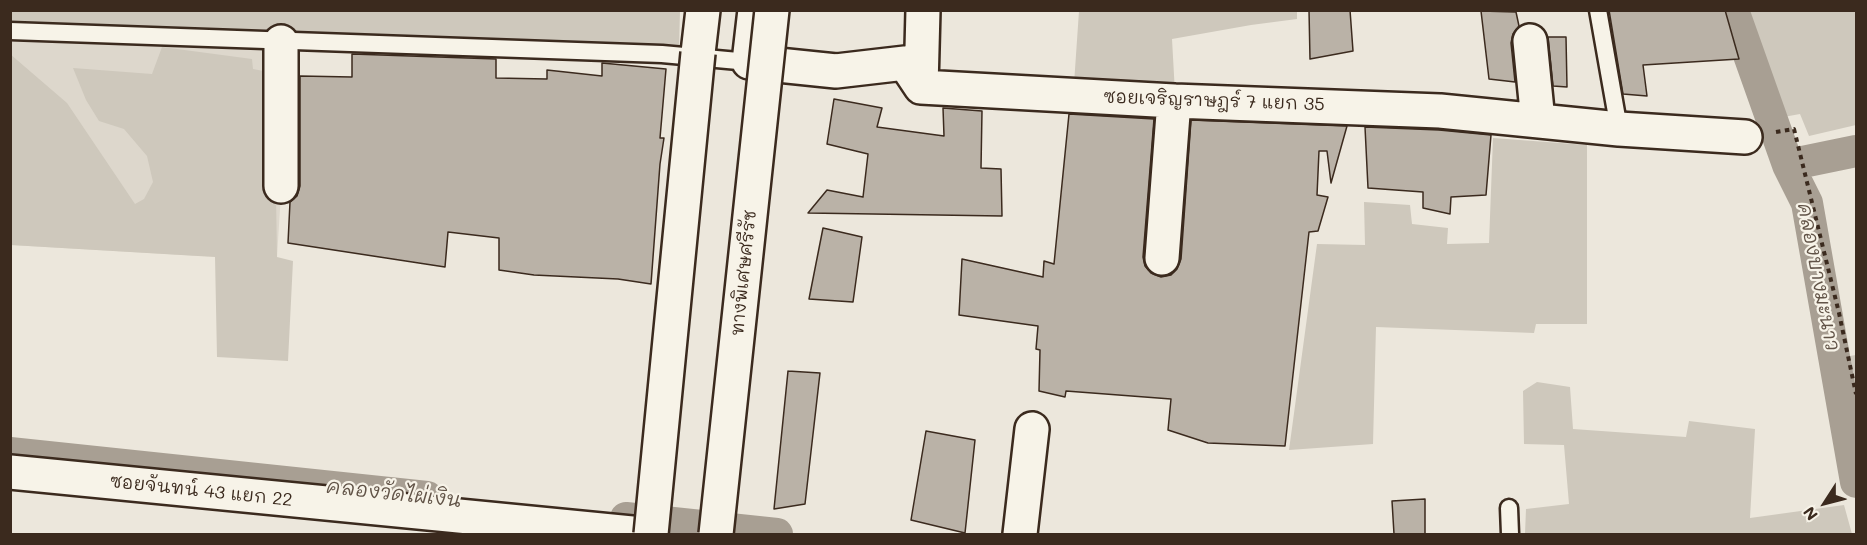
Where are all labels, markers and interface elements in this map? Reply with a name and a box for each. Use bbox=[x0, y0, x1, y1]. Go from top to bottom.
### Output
street label: ซอยเจริญราษฎร์ 7 แยก 35 bbox=[1103, 86, 1325, 116]
water label: คลองบางมะนาว bbox=[1792, 201, 1844, 353]
street label: ทางพิเศษศรีรัช bbox=[727, 209, 761, 337]
street label: ซอยจันทน์ 43 แยก 22 bbox=[109, 471, 293, 511]
north arrow bbox=[1795, 473, 1855, 533]
water label: คลองวัดไผ่เงิน bbox=[325, 475, 463, 513]
text: N bbox=[1798, 503, 1822, 525]

